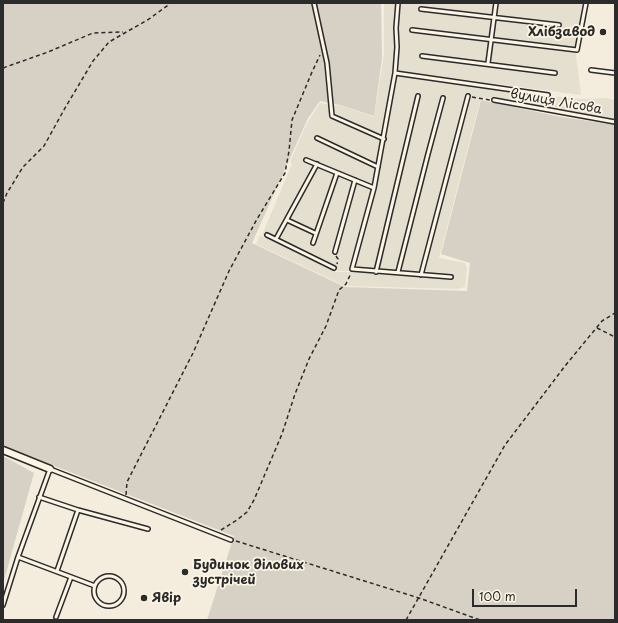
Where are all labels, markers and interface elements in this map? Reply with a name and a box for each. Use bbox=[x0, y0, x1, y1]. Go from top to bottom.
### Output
place label: Хлібзавод bbox=[528, 24, 595, 40]
marker: Хлібзавод bbox=[598, 27, 608, 37]
street label: вулиця Лісова bbox=[509, 86, 603, 118]
place label: Будинок ділових зустрічей bbox=[193, 557, 304, 588]
marker: Будинок ділових зустрічей bbox=[180, 567, 190, 577]
scale bar bbox=[474, 581, 579, 607]
text: 100 m bbox=[479, 587, 516, 605]
place label: Явір bbox=[152, 590, 181, 606]
marker: Явір bbox=[139, 593, 149, 603]

